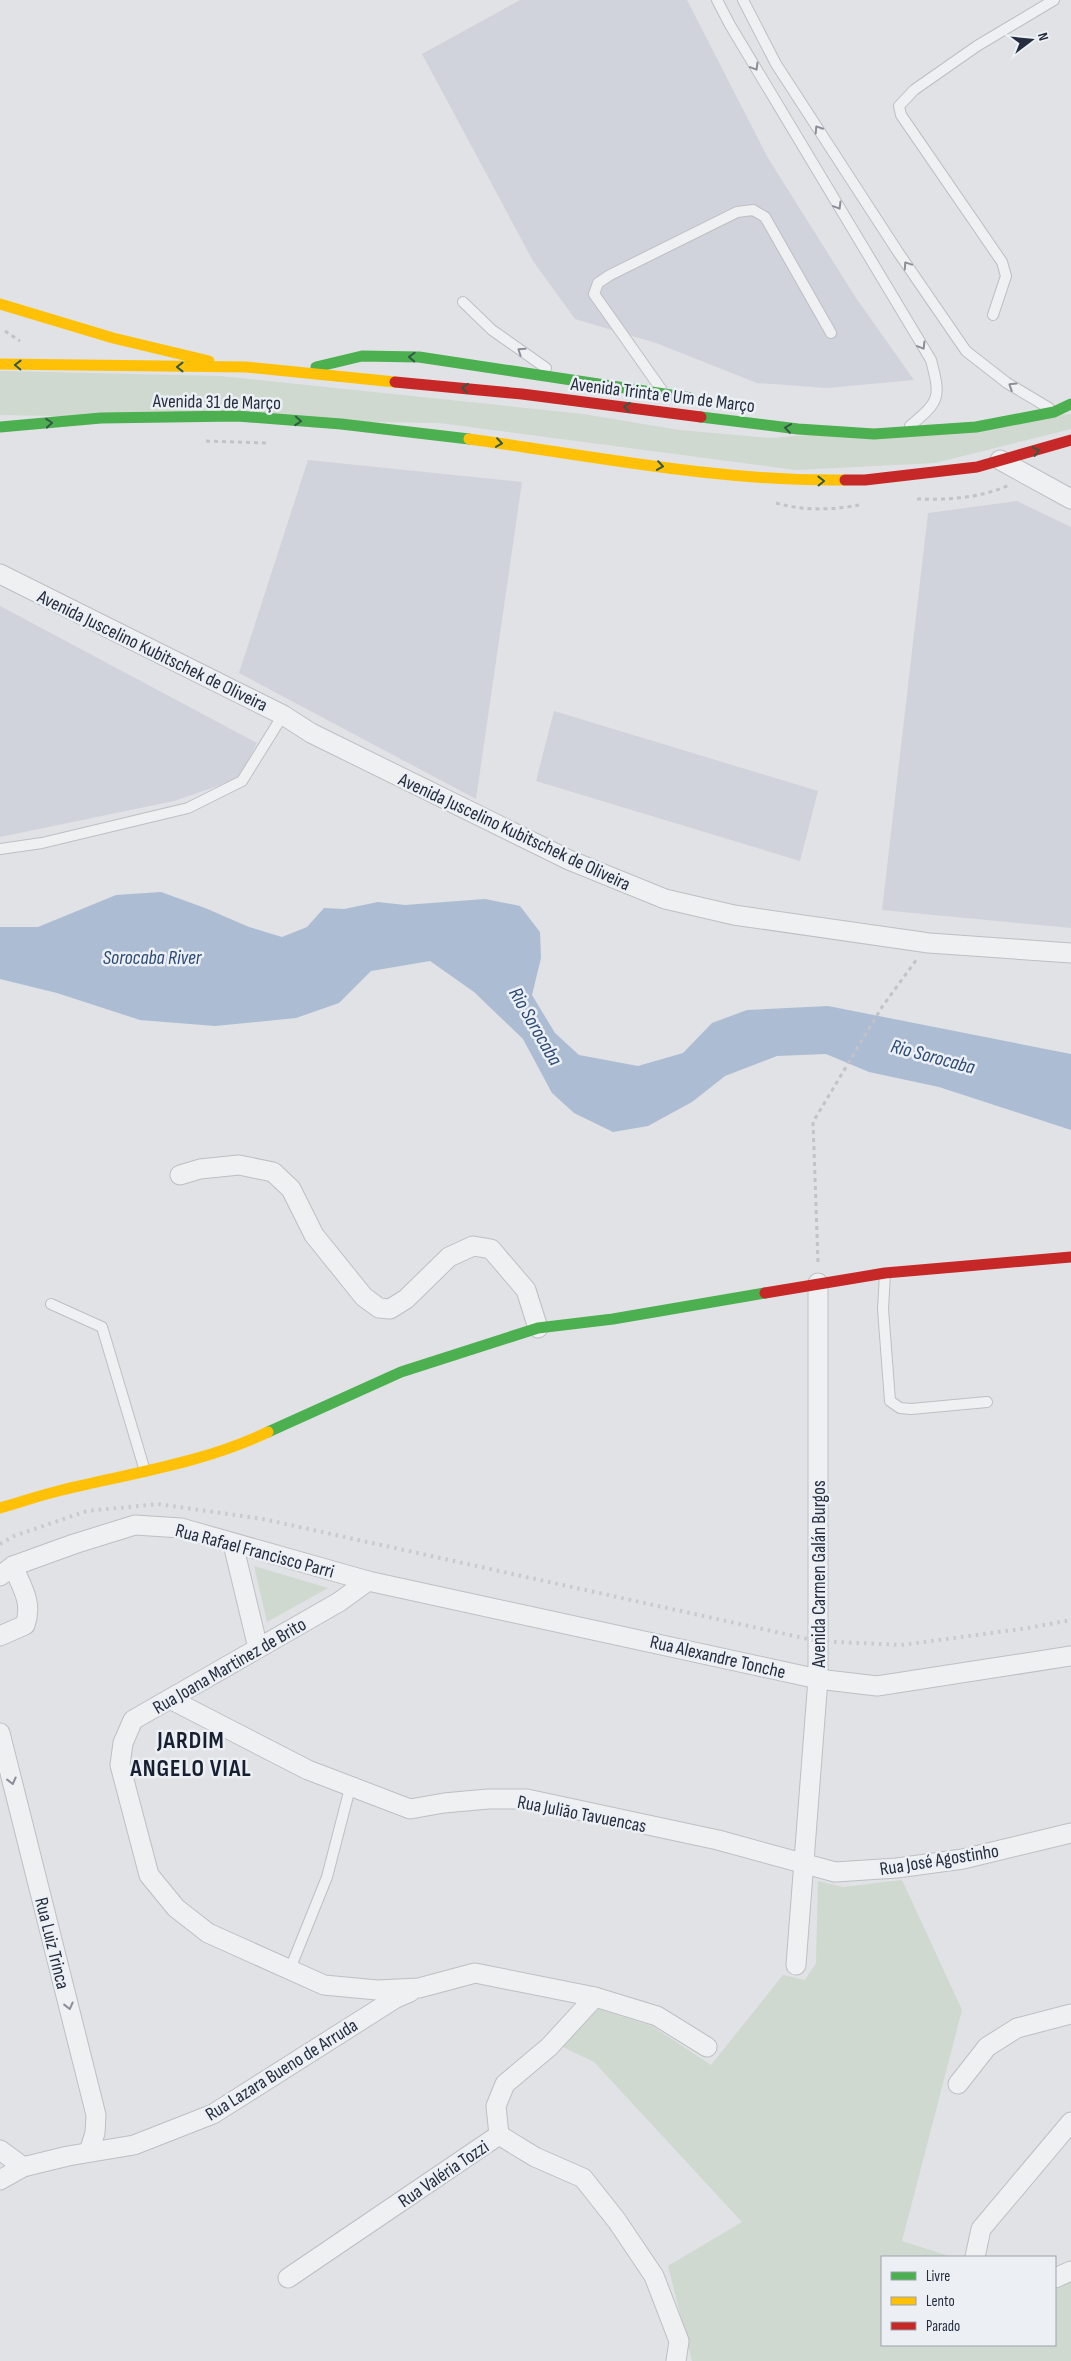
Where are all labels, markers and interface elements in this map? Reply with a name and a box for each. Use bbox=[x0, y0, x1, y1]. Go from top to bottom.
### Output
north arrow bbox=[1006, 15, 1056, 65]
text: N bbox=[1034, 31, 1052, 42]
one-way arrow bbox=[748, 61, 758, 70]
one-way arrow bbox=[815, 125, 825, 134]
one-way arrow bbox=[832, 201, 842, 210]
one-way arrow bbox=[904, 261, 913, 271]
one-way arrow bbox=[915, 340, 925, 349]
one-way arrow bbox=[518, 348, 527, 357]
one-way arrow bbox=[408, 352, 416, 362]
one-way arrow bbox=[13, 359, 21, 370]
one-way arrow bbox=[176, 362, 184, 372]
street label: Avenida Trinta e Um de Março bbox=[568, 373, 756, 418]
one-way arrow bbox=[461, 383, 469, 394]
one-way arrow bbox=[1009, 383, 1018, 392]
street label: Avenida 31 de Março bbox=[152, 390, 281, 415]
one-way arrow bbox=[622, 402, 630, 413]
one-way arrow bbox=[295, 415, 303, 426]
one-way arrow bbox=[45, 417, 53, 428]
one-way arrow bbox=[783, 423, 792, 433]
one-way arrow bbox=[495, 437, 503, 448]
one-way arrow bbox=[1031, 446, 1039, 456]
one-way arrow bbox=[656, 460, 664, 471]
one-way arrow bbox=[817, 475, 825, 486]
street label: Avenida Juscelino Kubitschek de Oliveira bbox=[33, 585, 271, 717]
street label: Avenida Juscelino Kubitschek de Oliveira bbox=[394, 768, 634, 896]
water label: Sorocaba River bbox=[103, 946, 203, 970]
water label: Rio Sorocaba bbox=[503, 983, 567, 1070]
water label: Rio Sorocaba bbox=[888, 1034, 977, 1080]
street label: Avenida Carmen Galán Burgos bbox=[808, 1480, 831, 1669]
street label: Rua Rafael Francisco Parri bbox=[173, 1519, 336, 1584]
street label: Rua Joana Martinez de Brito bbox=[149, 1613, 311, 1720]
street label: Rua Alexandre Tonche bbox=[648, 1631, 788, 1684]
district label: JARDIM ANGELO VIAL bbox=[129, 1726, 252, 1783]
one-way arrow bbox=[6, 1776, 17, 1785]
street label: Rua Julião Tavuencas bbox=[515, 1791, 648, 1838]
street label: Rua José Agostinho bbox=[878, 1840, 1000, 1881]
street label: Rua Luiz Trinca bbox=[29, 1895, 74, 1992]
one-way arrow bbox=[63, 2002, 74, 2011]
street label: Rua Lazara Bueno de Arruda bbox=[201, 2014, 362, 2126]
street label: Rua Valéria Tozzi bbox=[394, 2136, 493, 2213]
legend bbox=[881, 2256, 1056, 2346]
text: Livre bbox=[926, 2267, 950, 2286]
text: Lento bbox=[926, 2292, 955, 2311]
text: Parado bbox=[926, 2317, 960, 2336]

